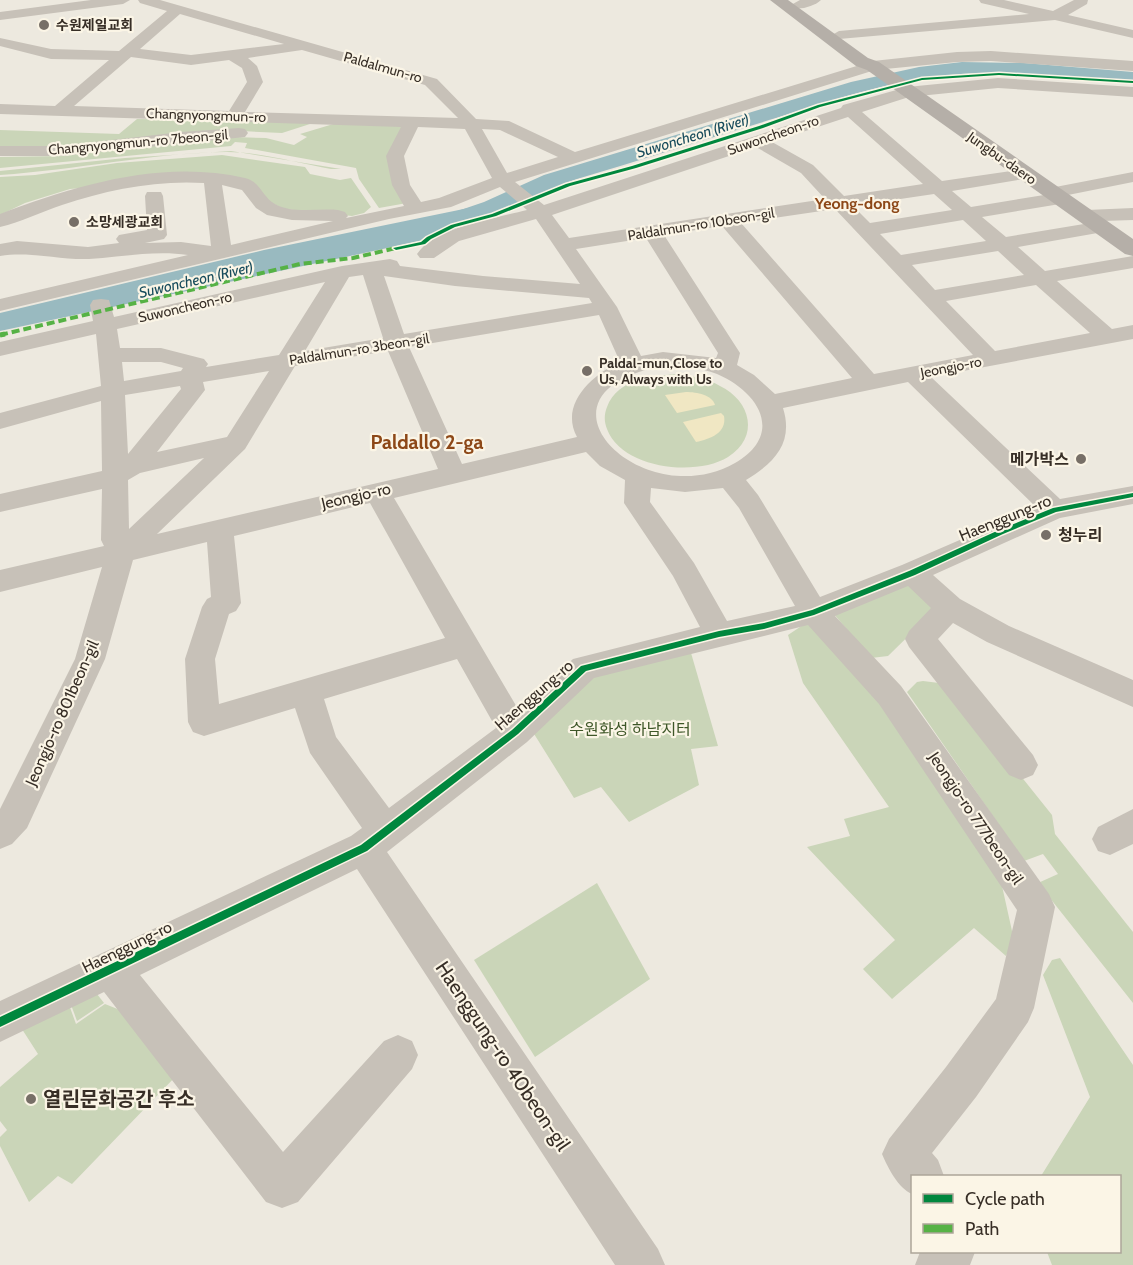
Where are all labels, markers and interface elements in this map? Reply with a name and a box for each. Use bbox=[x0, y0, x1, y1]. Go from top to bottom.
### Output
place label: 수원제일교회 bbox=[56, 16, 133, 34]
marker: 수원제일교회 bbox=[37, 18, 51, 32]
street label: Paldalmun-ro bbox=[342, 47, 425, 87]
street label: Changnyongmun-ro bbox=[146, 104, 267, 126]
water label: Suwoncheon (River) bbox=[635, 110, 752, 162]
street label: Suwoncheon-ro bbox=[725, 111, 821, 159]
street label: Changnyongmun-ro 7beon-gil bbox=[47, 125, 229, 159]
street label: Jungbu-daero bbox=[963, 127, 1040, 189]
district label: Yeong-dong bbox=[814, 194, 899, 213]
street label: Paldalmun-ro 10beon-gil bbox=[626, 203, 776, 244]
place label: 소망세광교회 bbox=[86, 213, 163, 231]
marker: 소망세광교회 bbox=[67, 215, 81, 229]
water label: Suwoncheon (River) bbox=[137, 258, 255, 302]
street label: Suwoncheon-ro bbox=[136, 287, 234, 327]
street label: Paldalmun-ro 3beon-gil bbox=[288, 329, 431, 369]
street label: Jeongjo-ro bbox=[918, 352, 983, 382]
place label: Paldal-mun,Close to Us, Always with Us bbox=[599, 354, 722, 388]
marker: Paldal-mun,Close to Us, Always with Us bbox=[580, 364, 594, 378]
district label: Paldallo 2-ga bbox=[370, 430, 484, 454]
place label: 메가박스 bbox=[1010, 450, 1069, 469]
marker: 메가박스 bbox=[1074, 452, 1088, 466]
street label: Jeongjo-ro bbox=[318, 479, 393, 513]
street label: Haenggung-ro bbox=[956, 491, 1054, 545]
place label: 청누리 bbox=[1058, 526, 1102, 545]
marker: 청누리 bbox=[1039, 528, 1053, 542]
street label: Jeongjo-ro 801beon-gil bbox=[21, 637, 103, 790]
street label: Haenggung-ro bbox=[491, 656, 577, 734]
park label: 수원화성 하남지터 bbox=[569, 720, 691, 739]
street label: Jeongjo-ro 777beon-gil bbox=[924, 747, 1027, 888]
street label: Haenggung-ro bbox=[79, 917, 175, 977]
street label: Haenggung-ro 40beon-gil bbox=[431, 957, 576, 1156]
place label: 열린문화공간 후소 bbox=[43, 1087, 195, 1111]
marker: 열린문화공간 후소 bbox=[24, 1092, 38, 1106]
legend bbox=[911, 1175, 1121, 1253]
text: Cycle path bbox=[965, 1188, 1045, 1210]
text: Path bbox=[965, 1218, 999, 1240]

